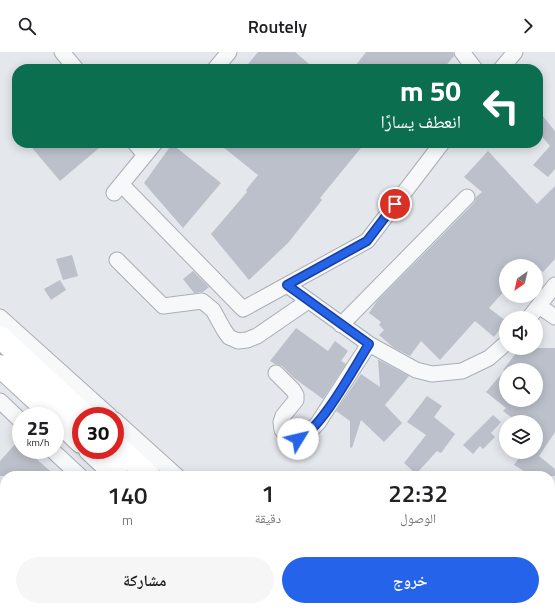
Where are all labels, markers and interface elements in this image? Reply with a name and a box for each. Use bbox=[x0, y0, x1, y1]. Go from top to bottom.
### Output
text: Routely bbox=[248, 13, 307, 40]
icon: search bbox=[16, 15, 38, 37]
icon: forward bbox=[517, 15, 539, 37]
text: 50 m bbox=[400, 69, 461, 112]
icon: left bbox=[475, 80, 527, 132]
text: انعطف يسارًا bbox=[380, 108, 461, 135]
pin bbox=[378, 187, 412, 221]
icon: arrive bbox=[384, 193, 406, 215]
north arrow bbox=[499, 259, 543, 303]
map controls bbox=[499, 259, 543, 459]
button: sound bbox=[499, 311, 543, 355]
button: search bbox=[499, 363, 543, 407]
speed limit sign: 30 bbox=[72, 407, 124, 459]
text: 25 bbox=[27, 412, 49, 443]
button: layers bbox=[499, 415, 543, 459]
position arrow bbox=[277, 418, 319, 460]
text: km/h bbox=[27, 435, 49, 450]
text: 1 bbox=[261, 475, 275, 511]
text: 22:32 bbox=[388, 475, 448, 511]
text: 140 bbox=[107, 477, 148, 513]
text: دقيقة bbox=[255, 508, 281, 528]
text: الوصول bbox=[400, 508, 436, 528]
text: m bbox=[122, 510, 133, 530]
button: مشاركة bbox=[16, 557, 274, 603]
button: خروج bbox=[282, 557, 539, 603]

